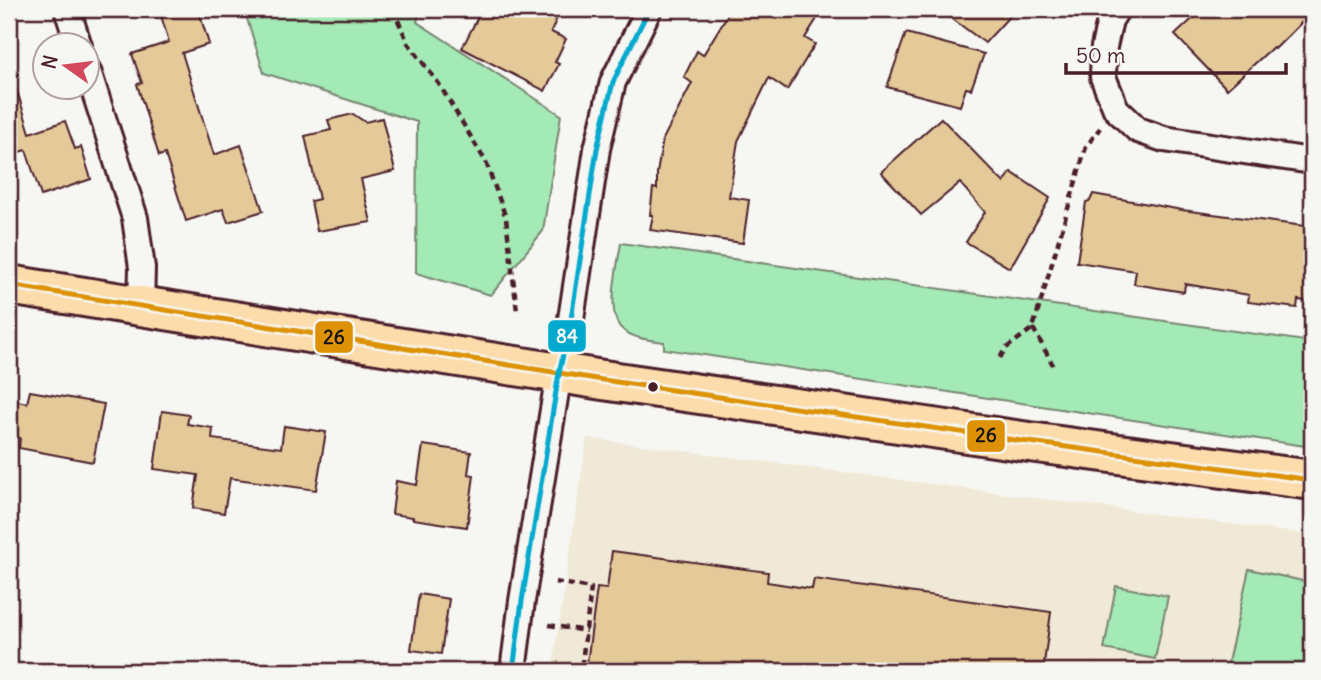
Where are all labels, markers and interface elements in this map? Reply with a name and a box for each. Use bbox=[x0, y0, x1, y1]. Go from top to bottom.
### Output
north arrow bbox=[32, 32, 102, 102]
scale bar bbox=[1066, 32, 1286, 76]
text: 50 m bbox=[1076, 42, 1125, 69]
text: N bbox=[36, 53, 63, 71]
line badge: 84 bbox=[547, 319, 587, 353]
line badge: 26 bbox=[314, 320, 354, 354]
text: 84 bbox=[556, 324, 578, 348]
text: 26 bbox=[323, 325, 345, 349]
unlabelled marker bbox=[646, 380, 660, 394]
line badge: 26 bbox=[966, 419, 1006, 453]
text: 26 bbox=[975, 423, 997, 447]

